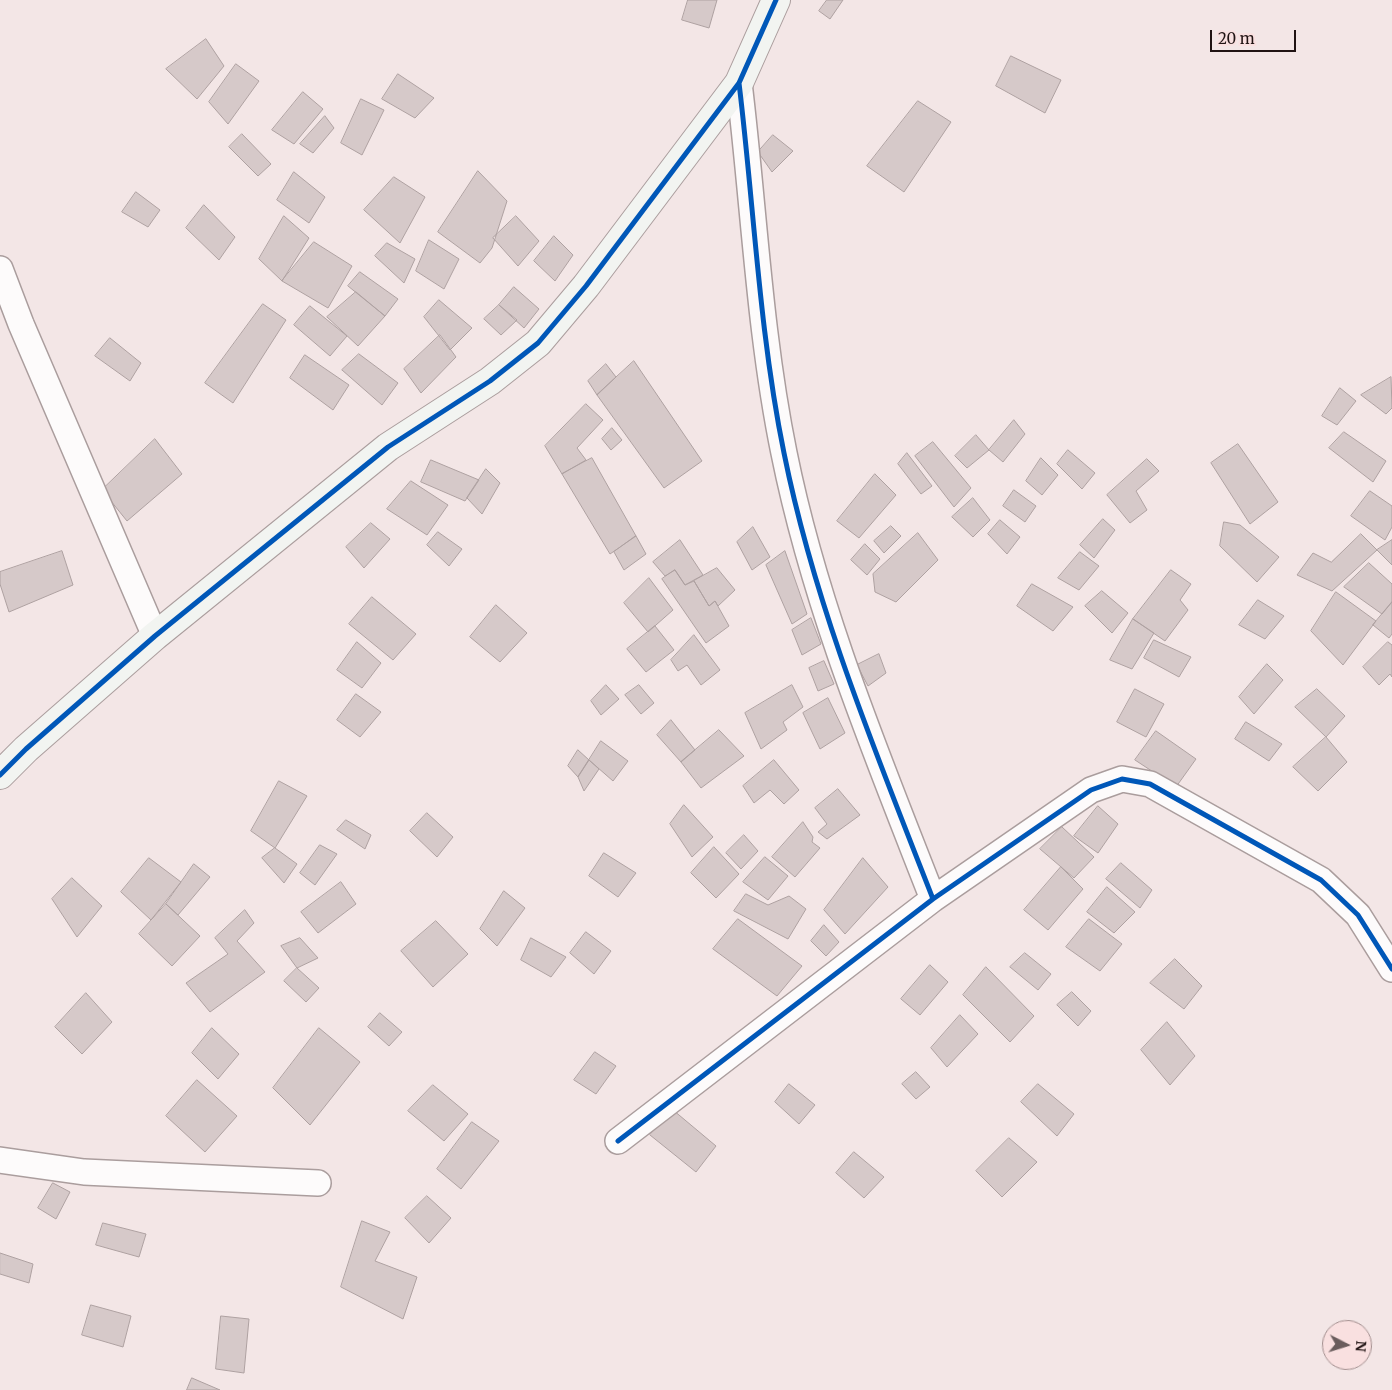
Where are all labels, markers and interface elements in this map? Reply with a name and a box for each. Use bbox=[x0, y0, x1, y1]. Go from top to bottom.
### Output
scale bar bbox=[1212, 20, 1298, 52]
text: 20 m bbox=[1218, 29, 1255, 48]
north arrow bbox=[1322, 1320, 1372, 1370]
text: N bbox=[1351, 1340, 1370, 1353]

